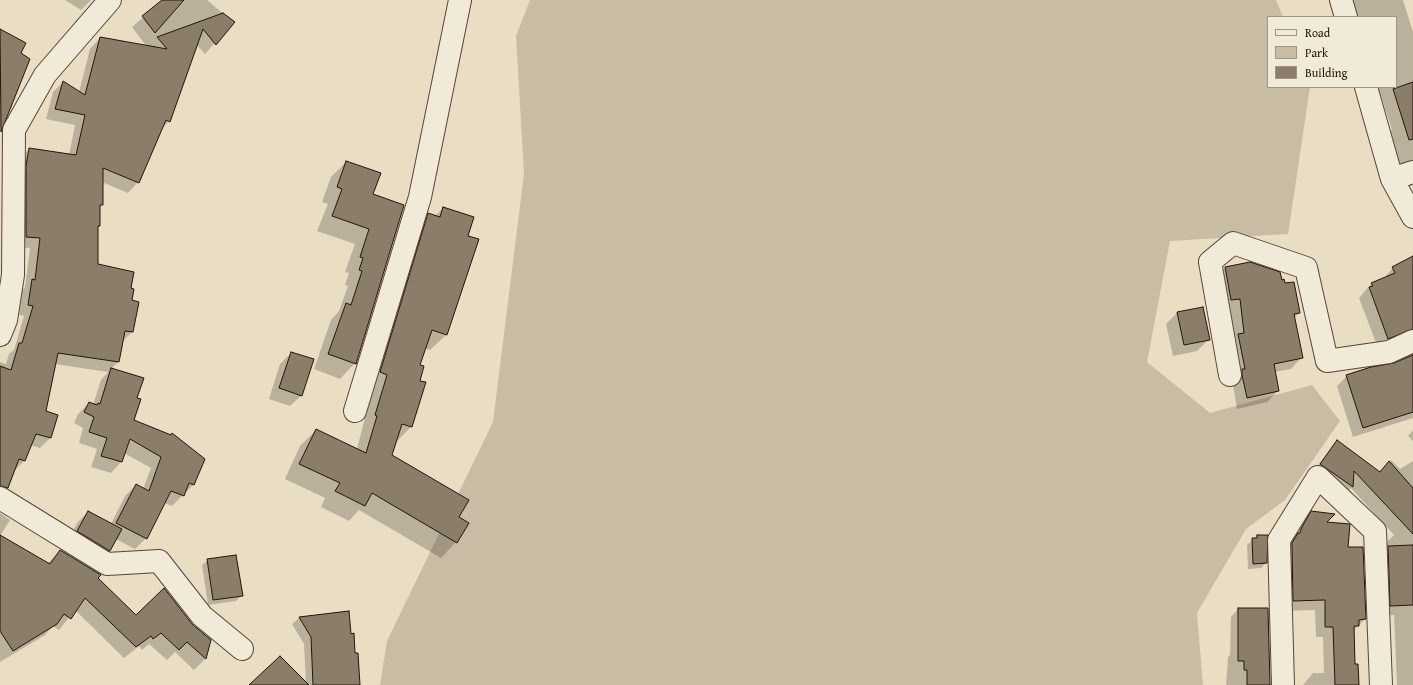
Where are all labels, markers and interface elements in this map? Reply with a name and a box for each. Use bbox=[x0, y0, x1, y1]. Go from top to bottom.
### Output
legend bbox=[1267, 16, 1397, 88]
text: Road bbox=[1305, 24, 1330, 41]
text: Park bbox=[1305, 44, 1328, 61]
text: Building bbox=[1305, 64, 1348, 81]

